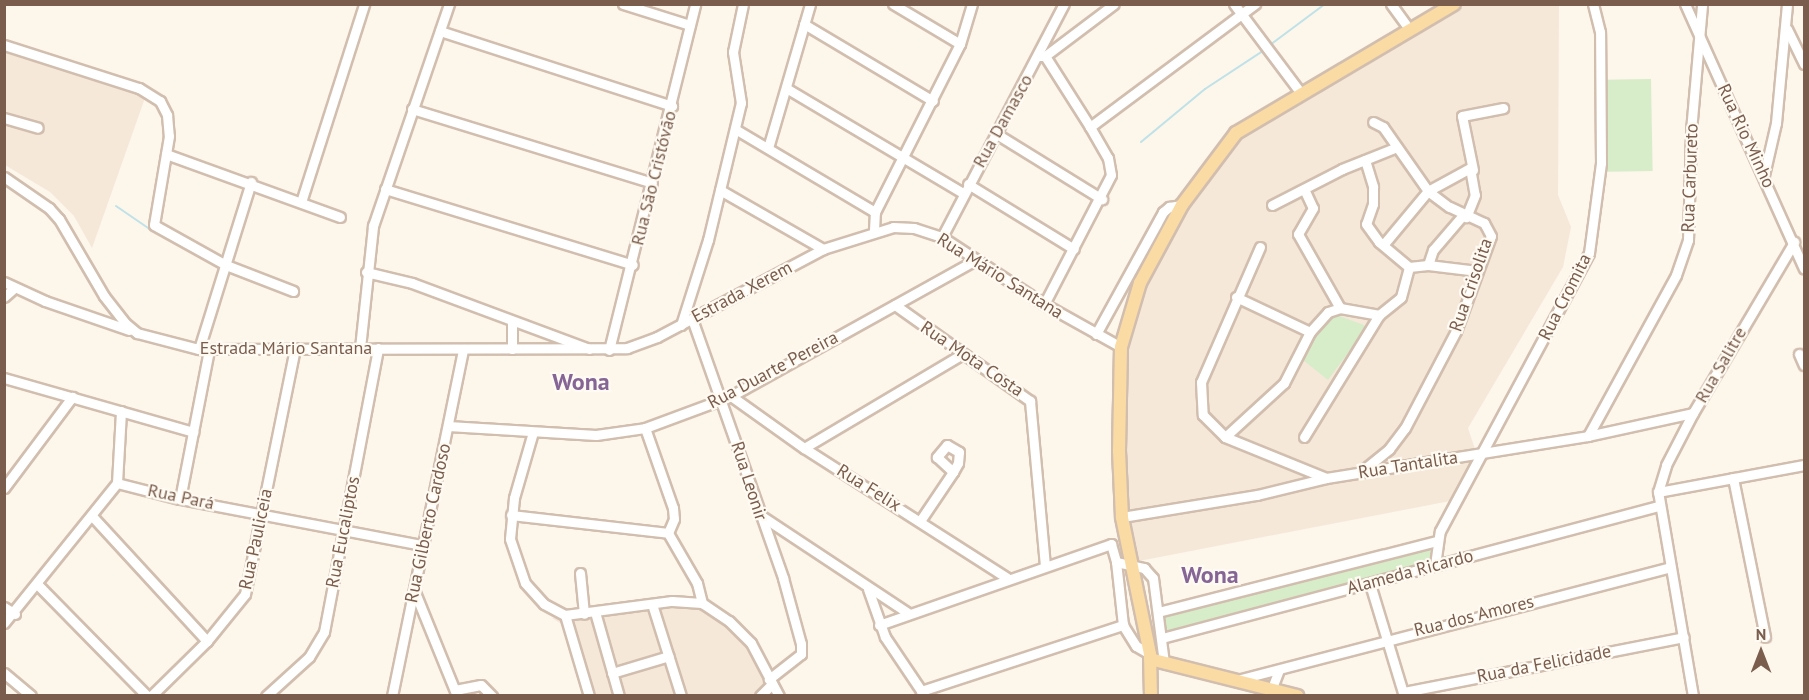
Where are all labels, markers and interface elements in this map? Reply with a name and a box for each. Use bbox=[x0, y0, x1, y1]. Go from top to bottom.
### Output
street label: Rua Damasco bbox=[969, 71, 1037, 171]
street label: Rua Rio Minho bbox=[1712, 81, 1780, 191]
street label: Rua São Cristóvão bbox=[627, 108, 681, 248]
street label: Rua Carbureto bbox=[1677, 123, 1703, 233]
street label: Rua Mário Santana bbox=[933, 229, 1067, 323]
street label: Rua Crisolita bbox=[1445, 236, 1497, 334]
street label: Rua Cromita bbox=[1534, 250, 1596, 344]
street label: Estrada Xerem bbox=[688, 256, 796, 328]
street label: Rua Mota Costa bbox=[916, 317, 1028, 401]
street label: Rua Salitre bbox=[1691, 323, 1751, 407]
street label: Rua Duarte Pereira bbox=[704, 327, 842, 413]
street label: Estrada Mário Santana bbox=[200, 337, 372, 359]
district label: Wona bbox=[552, 368, 610, 396]
street label: Rua Leonir bbox=[726, 439, 772, 523]
street label: Rua Gilberto Cardoso bbox=[401, 441, 455, 605]
street label: Rua Tantalita bbox=[1356, 446, 1460, 484]
street label: Rua Felix bbox=[833, 460, 905, 516]
street label: Rua Eucaliptos bbox=[322, 474, 364, 590]
street label: Rua Pará bbox=[146, 479, 216, 515]
street label: Rua Pauliceia bbox=[235, 487, 277, 591]
street label: Alameda Ricardo bbox=[1344, 545, 1476, 599]
district label: Wona bbox=[1181, 561, 1239, 589]
street label: Rua dos Amores bbox=[1412, 591, 1536, 641]
north arrow bbox=[1731, 622, 1791, 682]
text: N bbox=[1756, 624, 1766, 644]
street label: Rua da Felicidade bbox=[1475, 640, 1613, 688]

